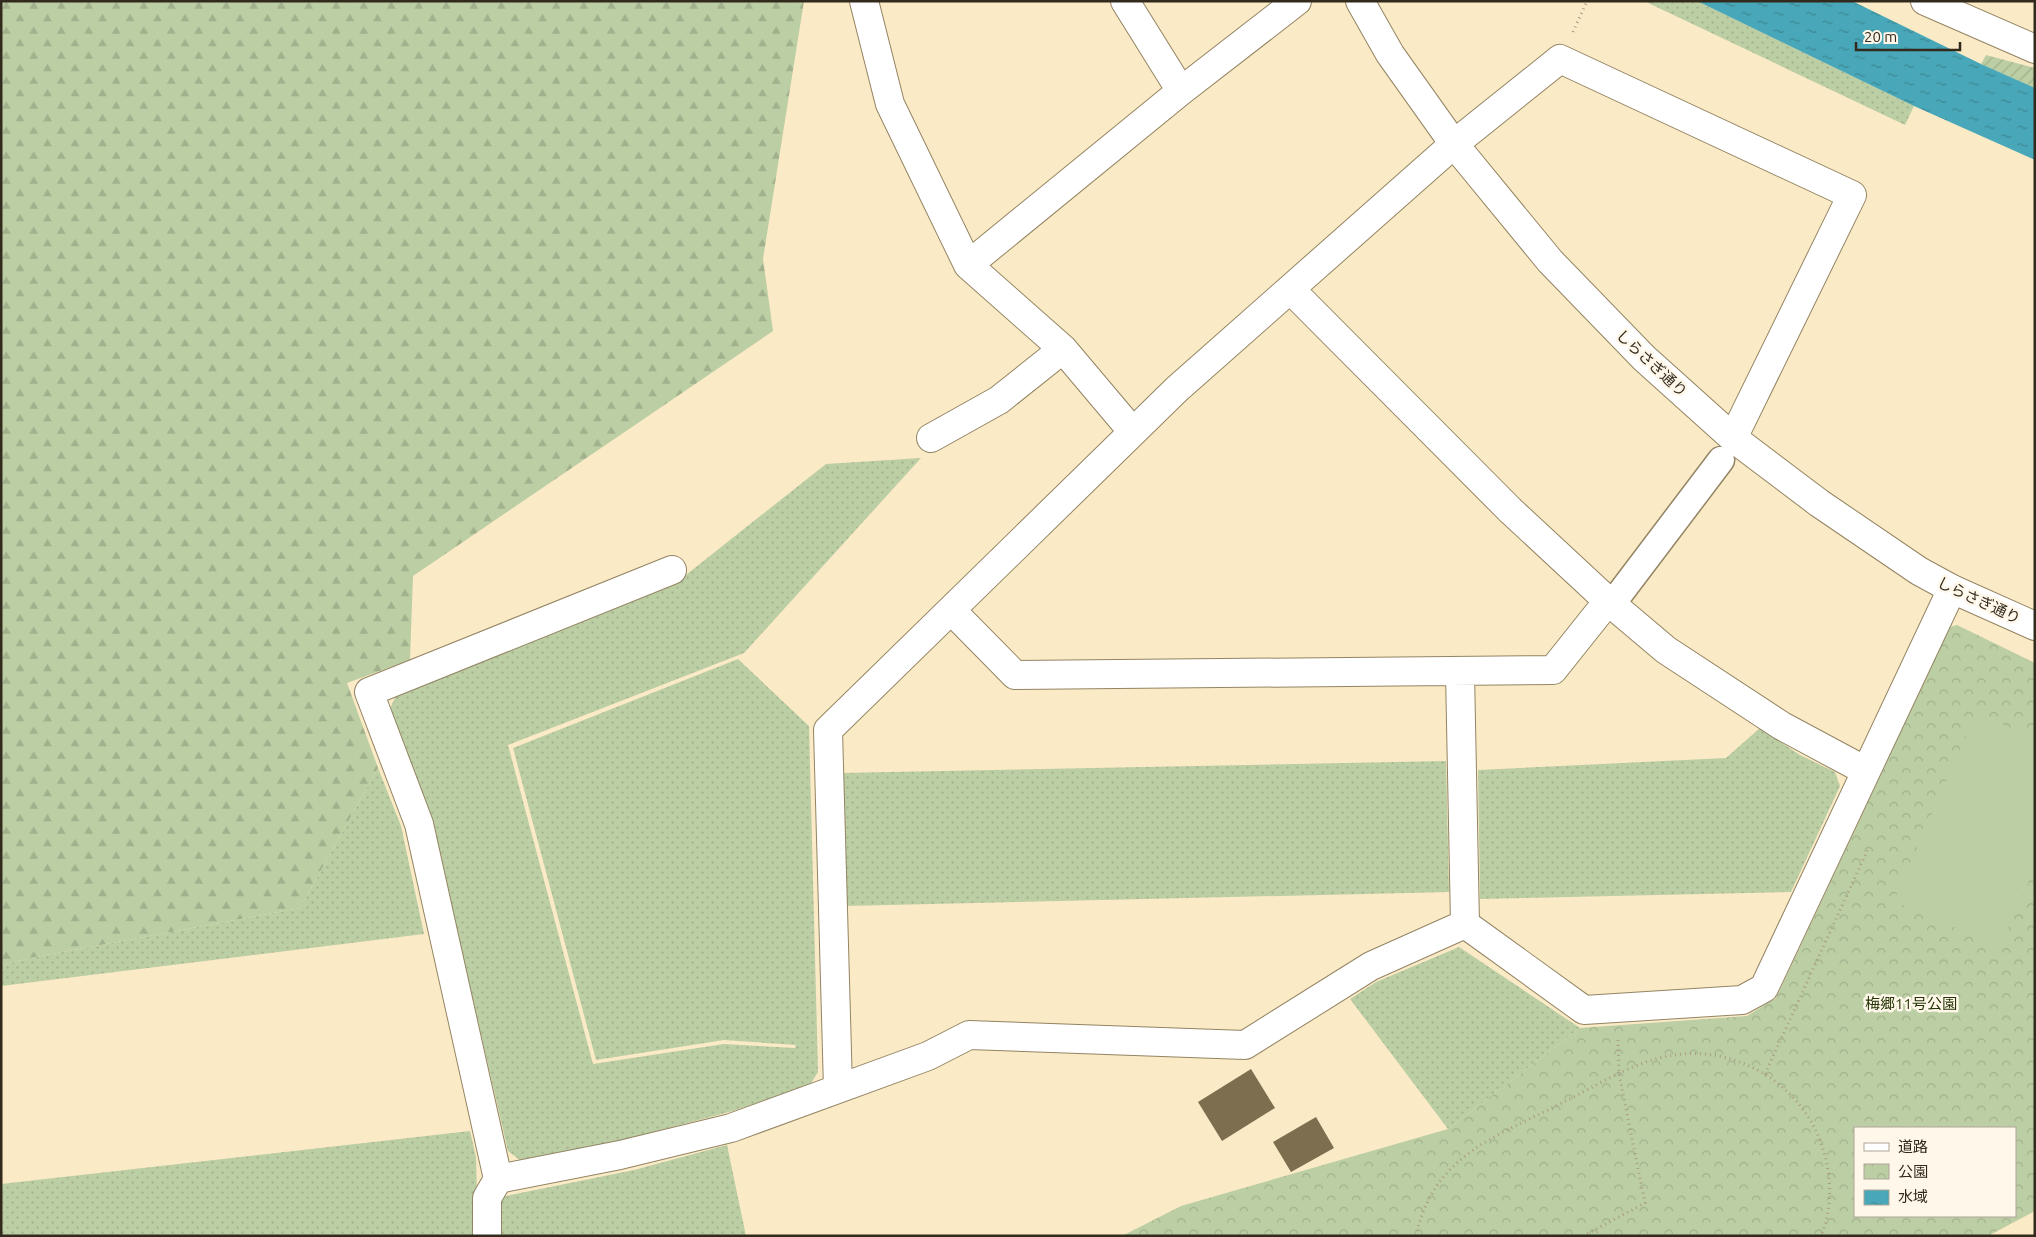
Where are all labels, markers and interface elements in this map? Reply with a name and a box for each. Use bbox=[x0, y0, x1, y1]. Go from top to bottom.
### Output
scale bar bbox=[1856, 20, 1960, 52]
text: 20 m bbox=[1864, 28, 1897, 45]
street label: しらさぎ通り bbox=[1613, 326, 1691, 400]
street label: しらさぎ通り bbox=[1935, 573, 2023, 627]
park label: 梅郷11号公園 bbox=[1865, 995, 1957, 1012]
legend bbox=[1854, 1127, 2016, 1217]
text: 道路 bbox=[1898, 1138, 1928, 1155]
text: 公園 bbox=[1898, 1163, 1928, 1180]
text: 水域 bbox=[1898, 1188, 1928, 1205]

